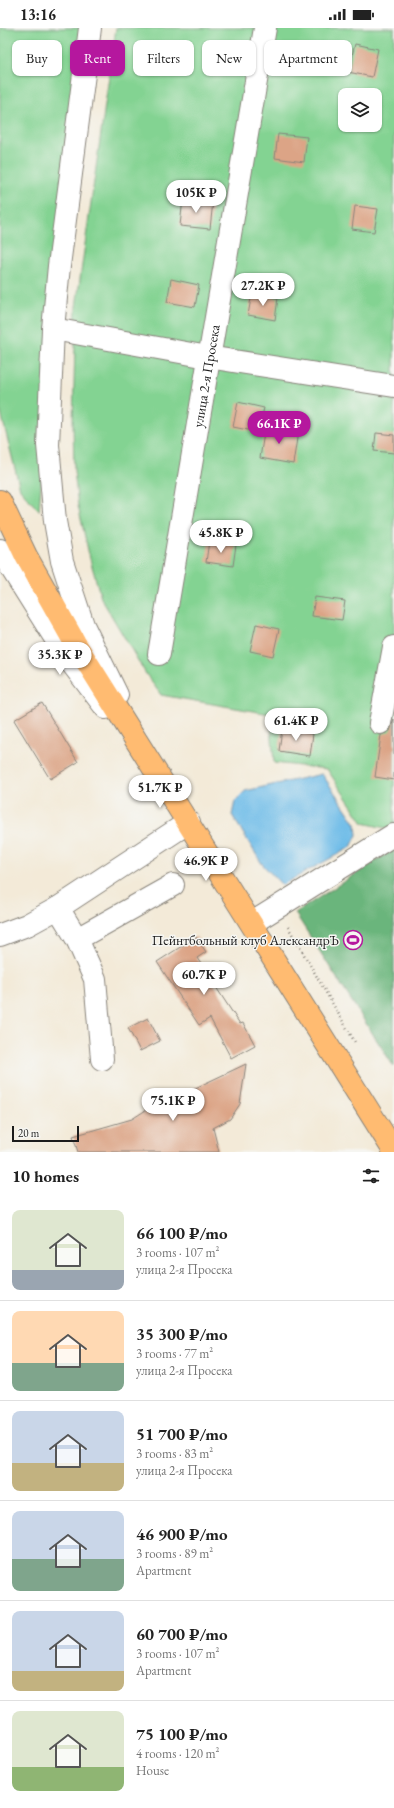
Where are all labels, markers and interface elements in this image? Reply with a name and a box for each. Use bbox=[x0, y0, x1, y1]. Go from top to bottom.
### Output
text: 13:16 bbox=[20, 5, 56, 24]
chip: Buy bbox=[12, 40, 62, 76]
chip: Rent bbox=[70, 40, 125, 76]
chip: Filters bbox=[133, 40, 194, 76]
chip: New bbox=[202, 40, 256, 76]
chip: Apartment bbox=[264, 40, 352, 76]
map controls bbox=[338, 88, 382, 132]
button: layers bbox=[338, 88, 382, 132]
pin: 105K ₽ bbox=[163, 180, 229, 214]
text: 105K ₽ bbox=[175, 184, 217, 201]
pin: 27.2K ₽ bbox=[226, 273, 300, 307]
text: 27.2K ₽ bbox=[241, 277, 285, 294]
street label: улица 2-я Просека bbox=[189, 323, 224, 429]
pin: 66.1K ₽ bbox=[242, 411, 316, 445]
text: 66.1K ₽ bbox=[257, 415, 301, 432]
pin: 45.8K ₽ bbox=[184, 520, 258, 554]
text: 45.8K ₽ bbox=[199, 524, 243, 541]
pin: 35.3K ₽ bbox=[23, 642, 97, 676]
text: 35.3K ₽ bbox=[38, 646, 82, 663]
pin: 61.4K ₽ bbox=[259, 708, 333, 742]
text: 61.4K ₽ bbox=[274, 712, 318, 729]
pin: 51.7K ₽ bbox=[123, 775, 197, 809]
text: 51.7K ₽ bbox=[138, 779, 182, 796]
pin: 46.9K ₽ bbox=[169, 848, 243, 882]
text: 46.9K ₽ bbox=[184, 852, 228, 869]
sports icon: Пейнтбольный клуб АлександрЪ bbox=[342, 929, 364, 951]
place label: Пейнтбольный клуб АлександрЪ bbox=[152, 931, 339, 949]
pin: 60.7K ₽ bbox=[167, 962, 241, 996]
text: 60.7K ₽ bbox=[182, 966, 226, 983]
pin: 75.1K ₽ bbox=[136, 1088, 210, 1122]
text: 75.1K ₽ bbox=[151, 1092, 195, 1109]
scale bar bbox=[12, 1124, 79, 1143]
text: 20 m bbox=[18, 1126, 39, 1140]
text: 10 homes bbox=[12, 1165, 79, 1187]
icon: filters bbox=[360, 1165, 382, 1187]
text: 66 100 ₽/mo bbox=[136, 1222, 228, 1244]
icon: home bbox=[44, 1226, 92, 1274]
text: 3 rooms · 107 m² bbox=[136, 1244, 220, 1261]
text: улица 2-я Просека bbox=[136, 1261, 232, 1278]
text: 35 300 ₽/mo bbox=[136, 1323, 228, 1345]
icon: home bbox=[44, 1327, 92, 1375]
text: 3 rooms · 77 m² bbox=[136, 1345, 213, 1362]
text: улица 2-я Просека bbox=[136, 1362, 232, 1379]
text: 51 700 ₽/mo bbox=[136, 1423, 228, 1445]
icon: home bbox=[44, 1427, 92, 1475]
text: 3 rooms · 83 m² bbox=[136, 1445, 213, 1462]
text: улица 2-я Просека bbox=[136, 1462, 232, 1479]
text: 46 900 ₽/mo bbox=[136, 1523, 228, 1545]
icon: home bbox=[44, 1527, 92, 1575]
text: 3 rooms · 89 m² bbox=[136, 1545, 213, 1562]
text: Apartment bbox=[136, 1562, 191, 1579]
text: 60 700 ₽/mo bbox=[136, 1623, 228, 1645]
icon: home bbox=[44, 1627, 92, 1675]
text: 3 rooms · 107 m² bbox=[136, 1645, 220, 1662]
text: Apartment bbox=[136, 1662, 191, 1679]
text: 75 100 ₽/mo bbox=[136, 1723, 228, 1745]
icon: home bbox=[44, 1727, 92, 1775]
text: 4 rooms · 120 m² bbox=[136, 1745, 220, 1762]
text: House bbox=[136, 1762, 169, 1779]

